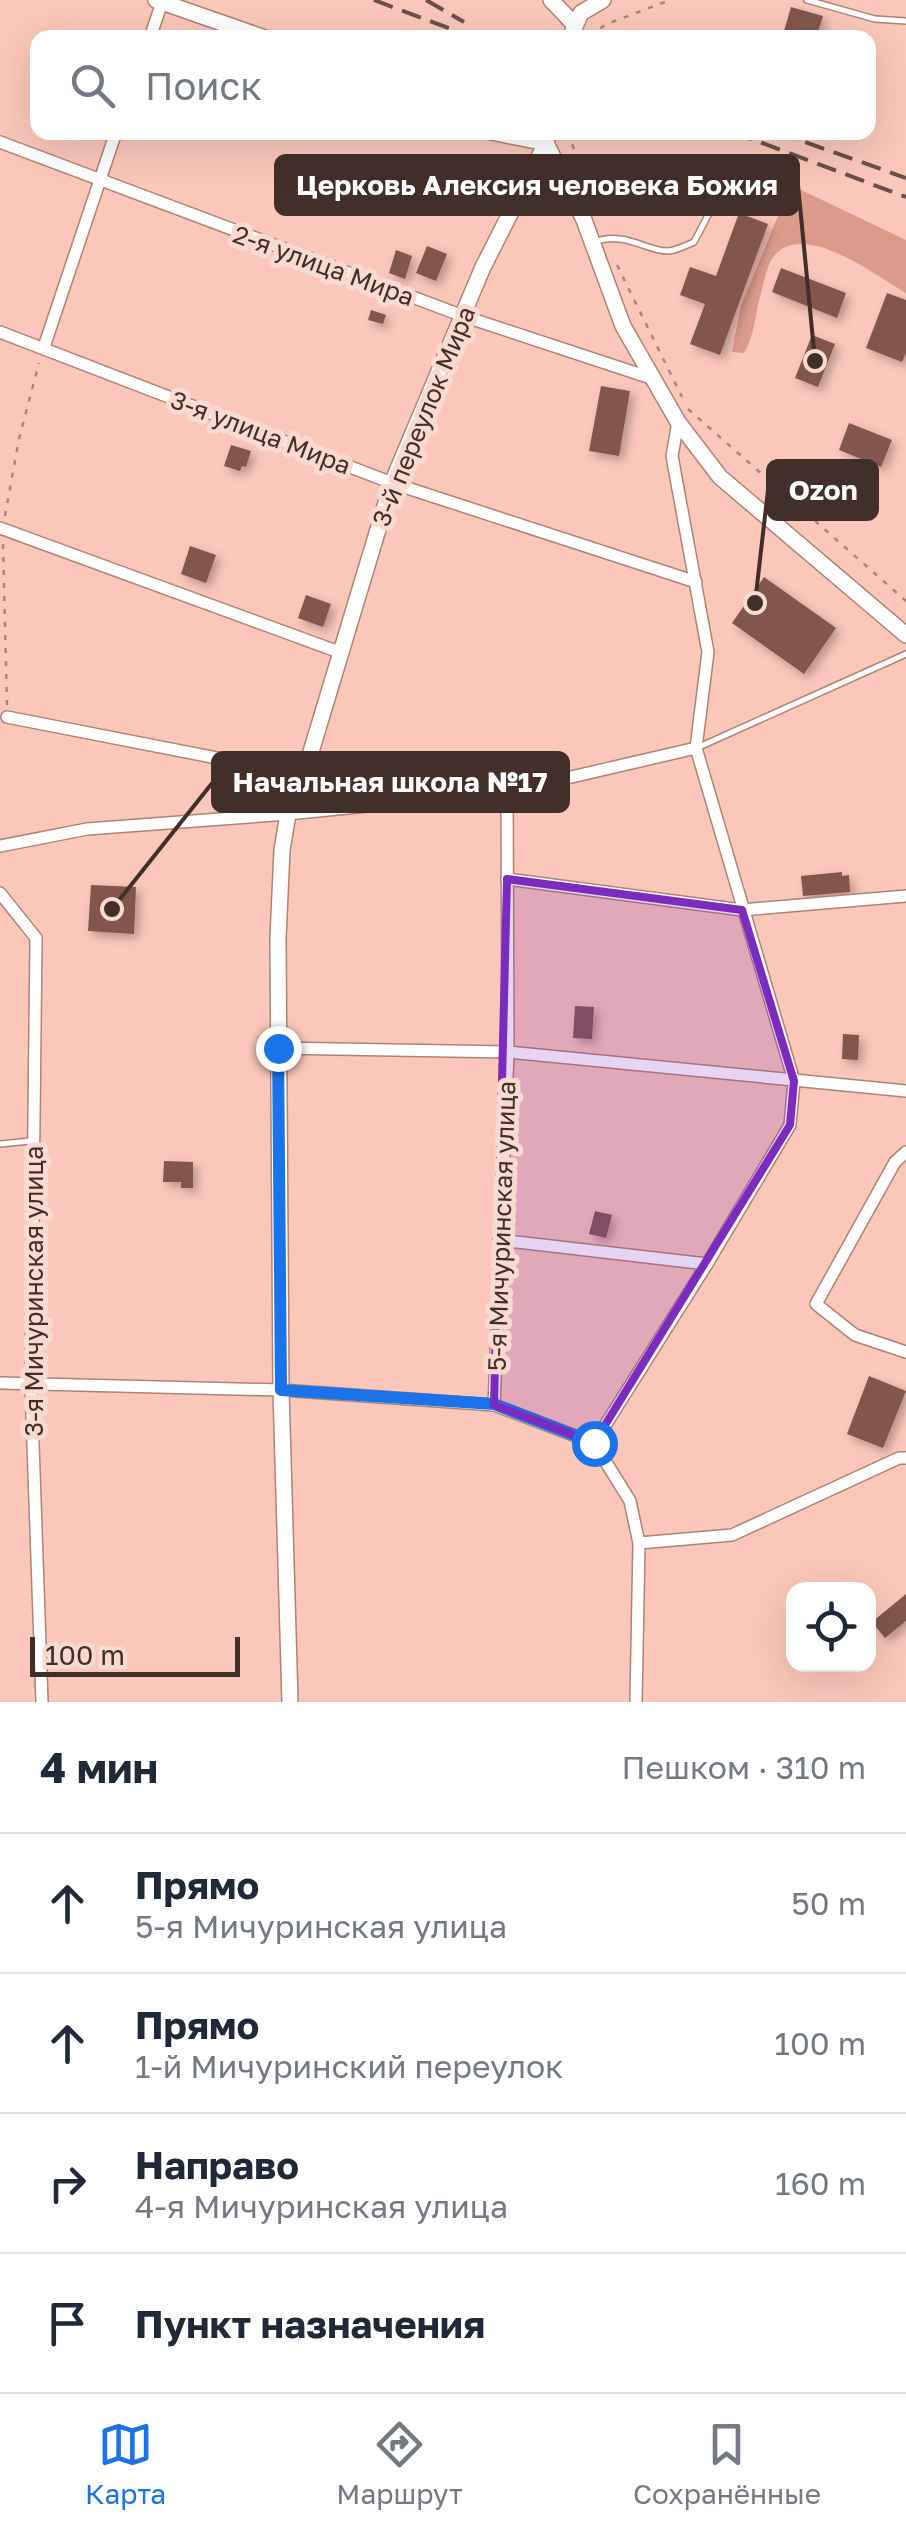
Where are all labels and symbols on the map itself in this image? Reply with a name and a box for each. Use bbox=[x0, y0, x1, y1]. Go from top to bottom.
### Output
callout: Церковь Алексия человека Божия bbox=[276, 156, 798, 214]
text: Церковь Алексия человека Божия bbox=[296, 168, 778, 201]
street label: 2-я улица Мира bbox=[229, 218, 419, 312]
street label: 3-й переулок Мира bbox=[365, 301, 481, 531]
street label: 3-я улица Мира bbox=[167, 383, 355, 481]
callout: Ozon bbox=[768, 461, 877, 519]
text: Ozon bbox=[788, 473, 858, 506]
callout: Начальная школа №17 bbox=[213, 753, 568, 811]
text: Начальная школа №17 bbox=[232, 765, 548, 798]
route end bbox=[256, 1026, 302, 1072]
street label: 5-я Мичуринская улица bbox=[480, 1080, 522, 1372]
street label: 3-я Мичуринская улица bbox=[18, 1146, 49, 1436]
route start bbox=[572, 1421, 618, 1467]
scale bar bbox=[30, 1632, 240, 1676]

